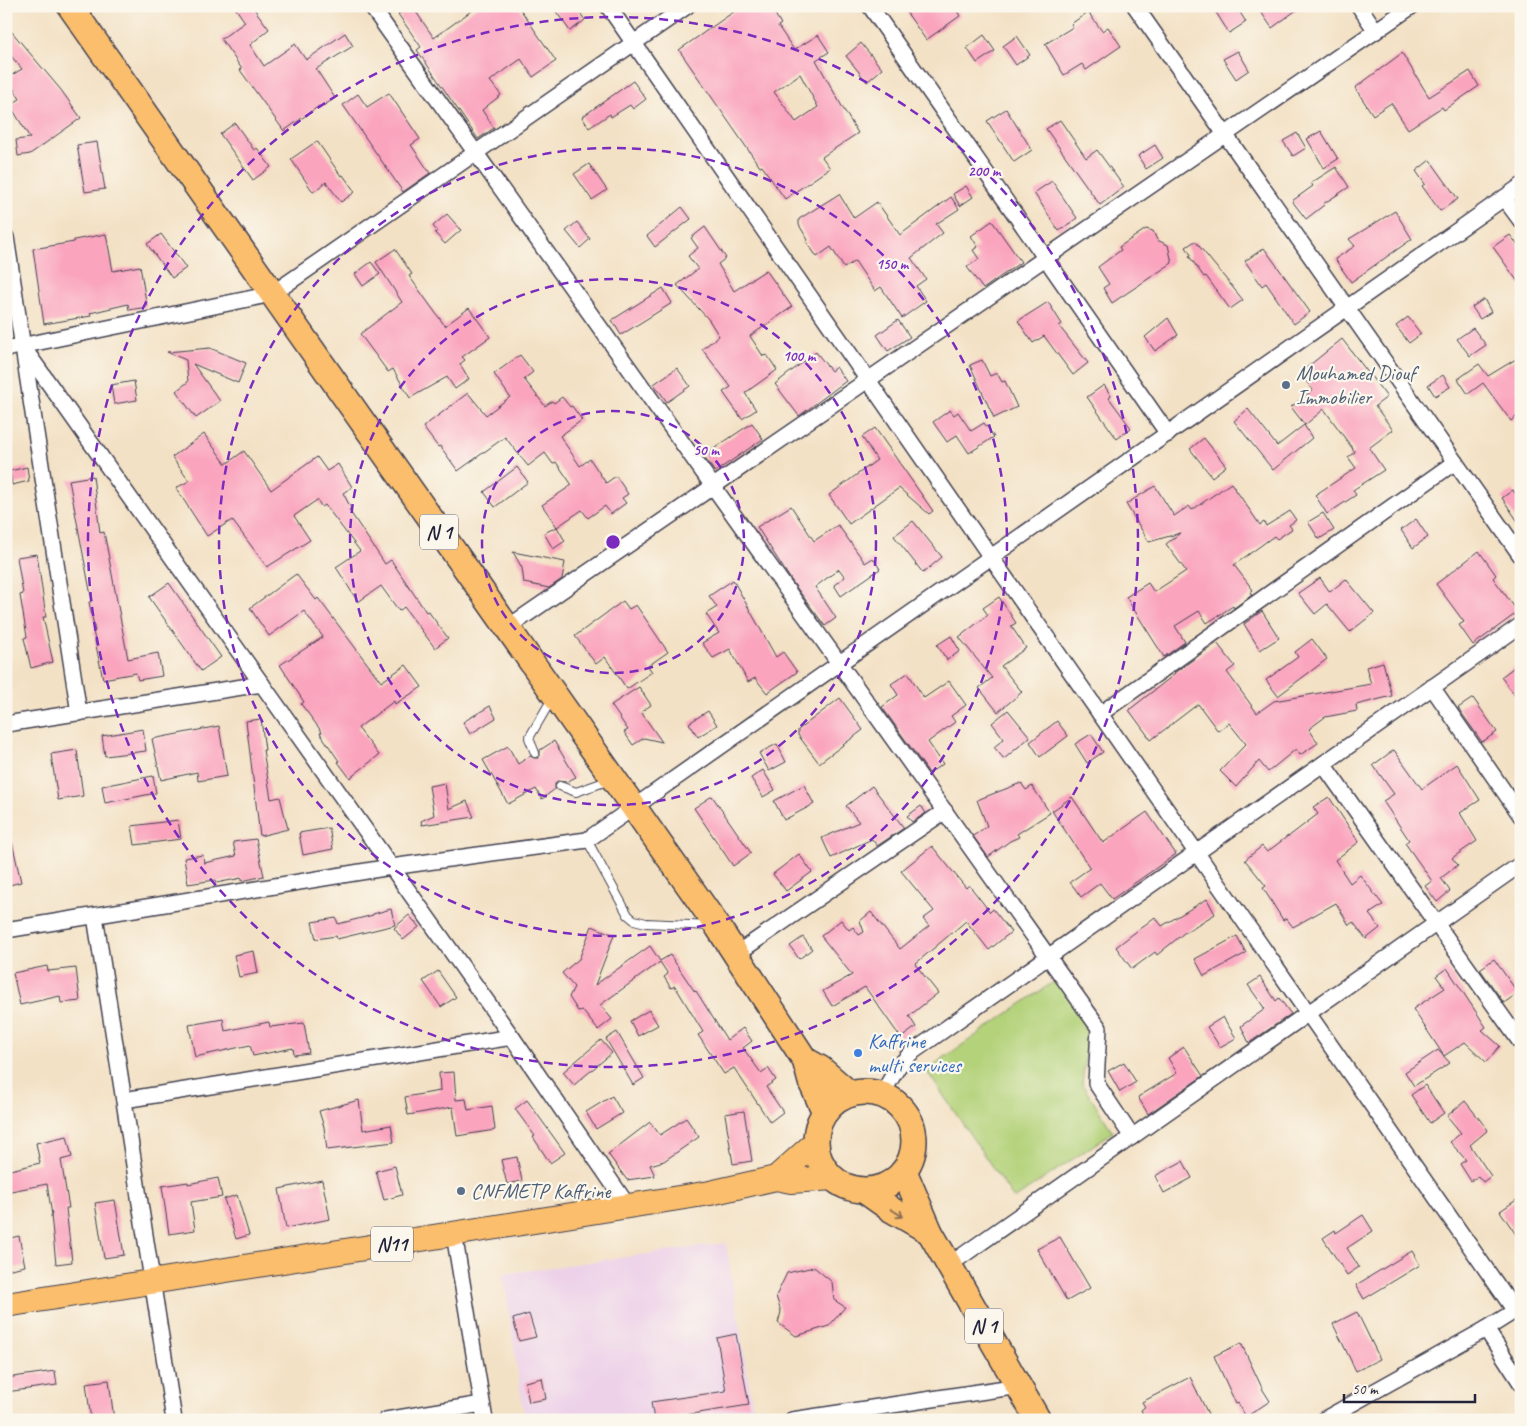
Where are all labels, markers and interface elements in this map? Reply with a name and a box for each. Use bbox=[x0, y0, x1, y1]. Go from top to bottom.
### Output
text: 200 m bbox=[968, 162, 1002, 181]
text: 150 m bbox=[876, 255, 910, 274]
text: 100 m bbox=[783, 347, 817, 366]
place label: Mouhamed Diouf Immobilier bbox=[1296, 360, 1420, 410]
marker: Mouhamed Diouf Immobilier bbox=[1280, 379, 1292, 391]
text: 50 m bbox=[693, 441, 720, 460]
road number: N 1 bbox=[420, 514, 458, 550]
centre of rings bbox=[604, 533, 622, 551]
place label: Kaffrine multi services bbox=[868, 1028, 963, 1078]
marker: Kaffrine multi services bbox=[852, 1047, 864, 1059]
place label: CNFMETP Kaffrine bbox=[471, 1178, 611, 1204]
marker: CNFMETP Kaffrine bbox=[455, 1185, 467, 1197]
one-way arrow bbox=[889, 1208, 903, 1218]
road number: N11 bbox=[371, 1226, 413, 1262]
road number: N 1 bbox=[965, 1308, 1003, 1344]
scale bar bbox=[1344, 1371, 1476, 1403]
text: 50 m bbox=[1352, 1380, 1379, 1399]

